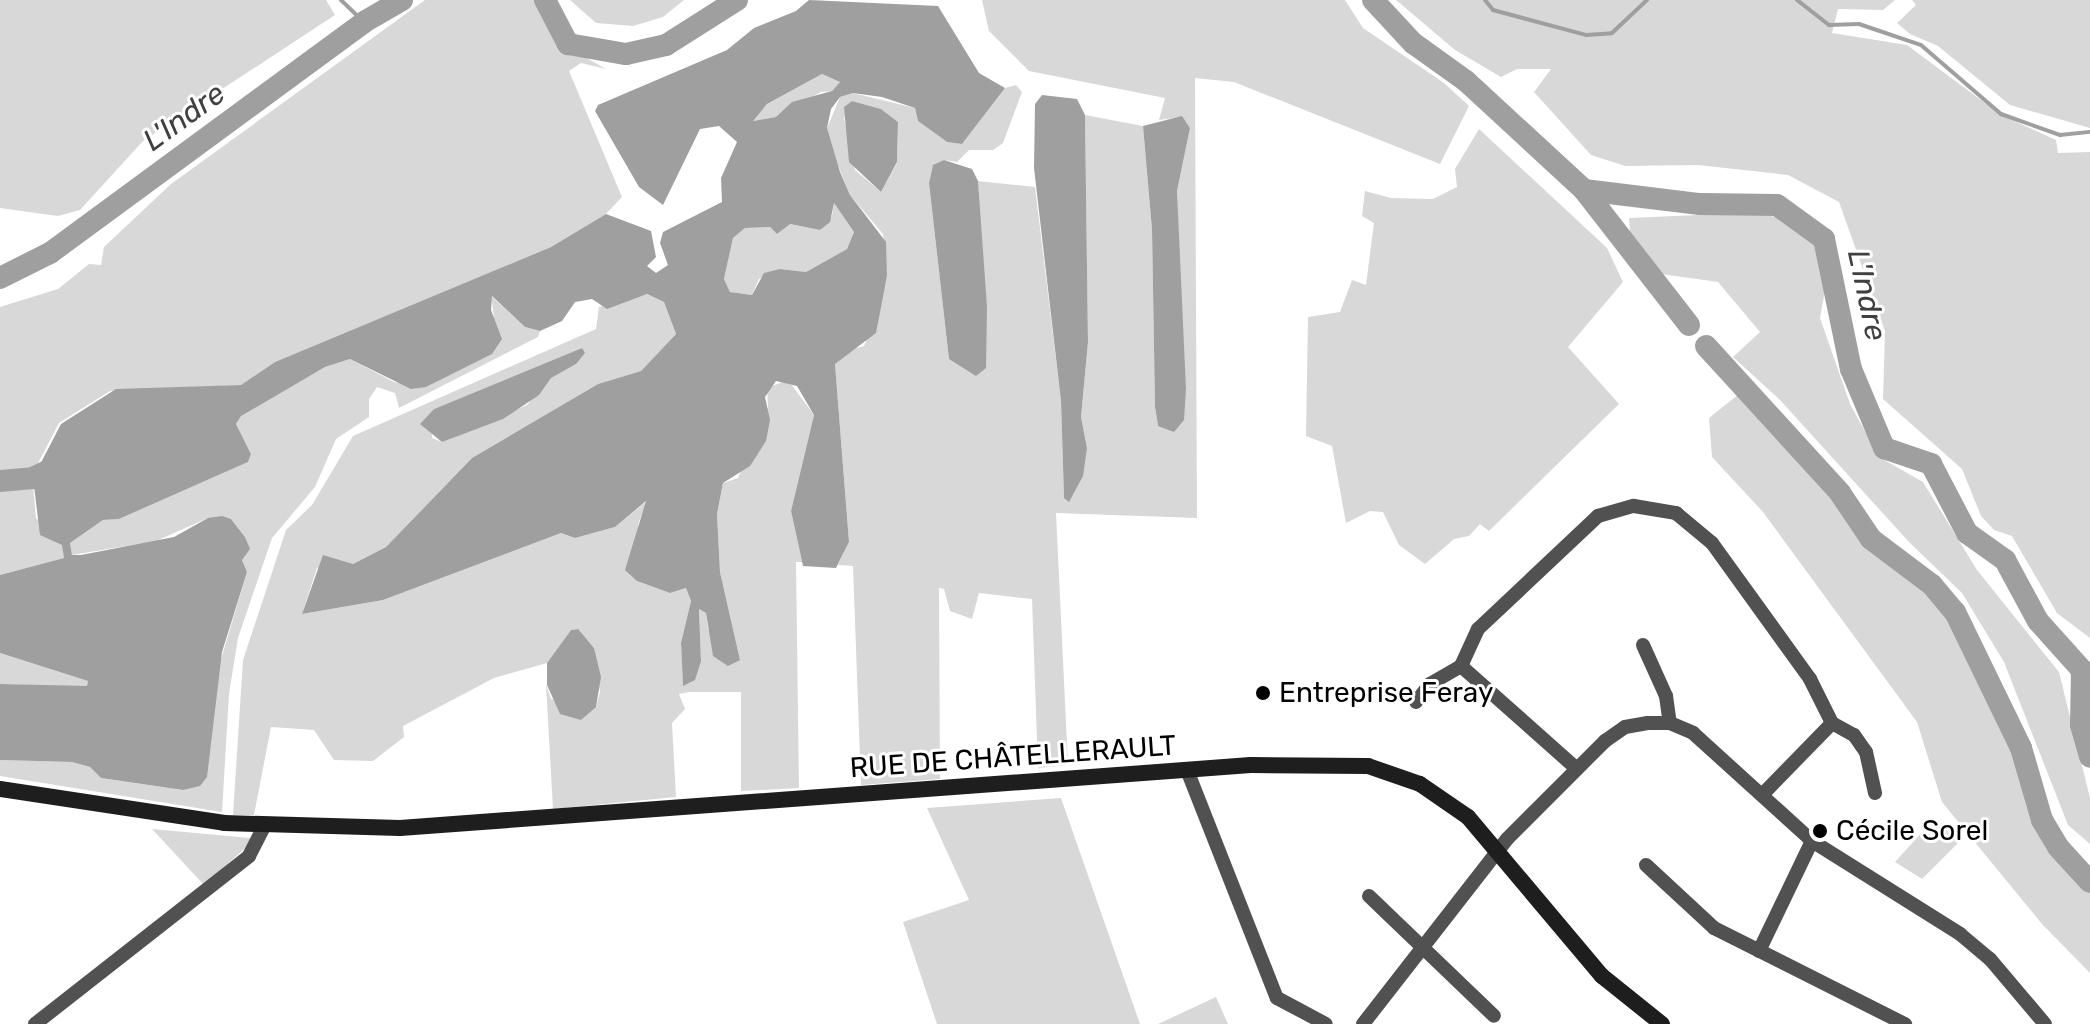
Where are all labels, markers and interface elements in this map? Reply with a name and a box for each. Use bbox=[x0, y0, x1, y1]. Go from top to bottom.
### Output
water label: L'Indre bbox=[136, 75, 232, 159]
water label: L'Indre bbox=[1840, 246, 1894, 344]
place label: Entreprise Feray bbox=[1279, 676, 1493, 710]
marker: Entreprise Feray bbox=[1254, 684, 1272, 702]
street label: RUE DE CHÂTELLERAULT bbox=[849, 729, 1177, 785]
place label: Cécile Sorel bbox=[1836, 814, 1988, 848]
marker: Cécile Sorel bbox=[1811, 822, 1829, 840]

